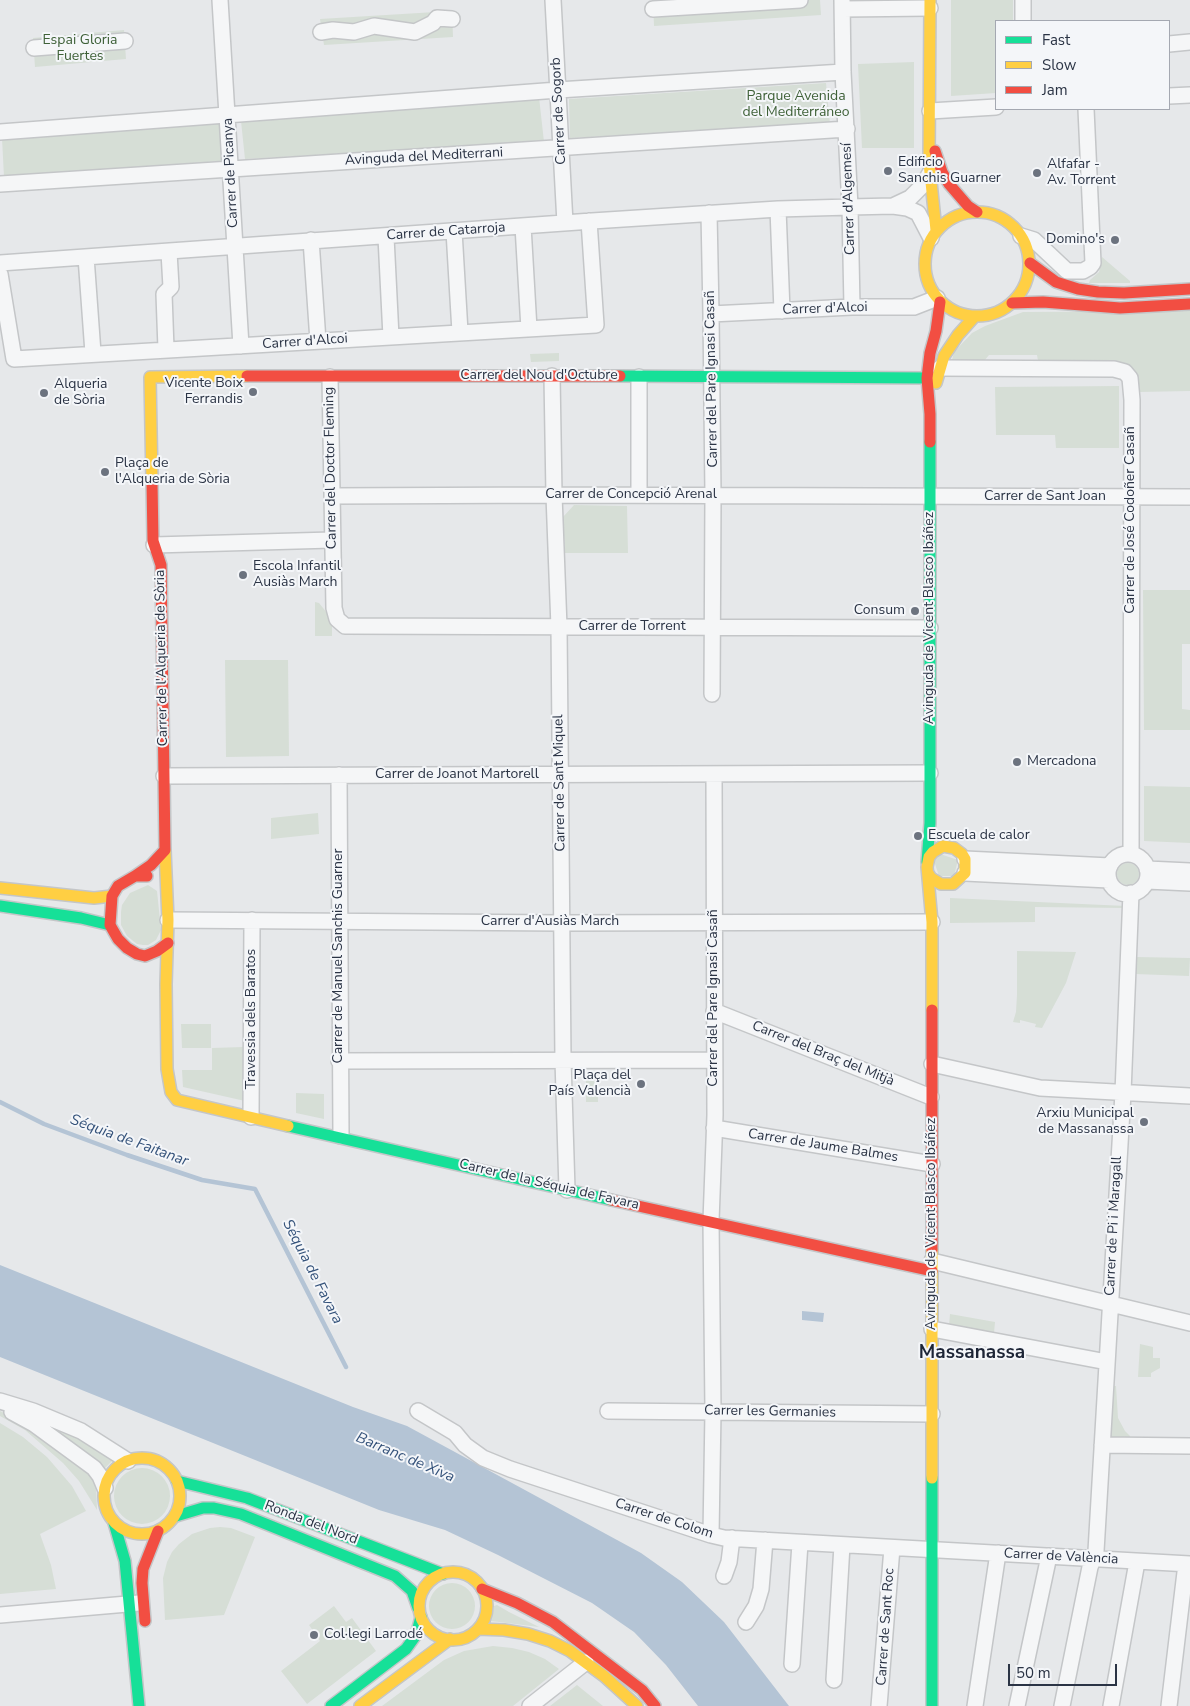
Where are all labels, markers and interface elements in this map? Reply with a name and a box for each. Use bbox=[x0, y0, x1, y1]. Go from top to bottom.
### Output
legend bbox=[995, 20, 1170, 110]
text: Fast bbox=[1042, 30, 1070, 50]
park label: Espai Gloria Fuertes bbox=[43, 33, 117, 65]
text: Slow bbox=[1042, 55, 1076, 75]
street label: Carrer de Sogorb bbox=[548, 57, 570, 165]
text: Jam bbox=[1042, 80, 1068, 100]
park label: Parque Avenida del Mediterráneo bbox=[742, 89, 850, 121]
street label: Carrer de Picanya bbox=[220, 118, 242, 228]
street label: Carrer d’Algemesí bbox=[839, 142, 859, 256]
street label: Avinguda del Mediterrani bbox=[344, 144, 504, 170]
place label: Edificio Sanchis Guarner bbox=[898, 155, 1001, 188]
place label: Alfafar - Av. Torrent bbox=[1047, 157, 1116, 190]
marker: Edificio Sanchis Guarner bbox=[882, 165, 894, 177]
marker: Alfafar - Av. Torrent bbox=[1031, 167, 1043, 179]
street label: Carrer de Catarroja bbox=[386, 219, 506, 245]
place label: Domino's bbox=[1046, 232, 1105, 248]
marker: Domino's bbox=[1109, 234, 1121, 246]
street label: Carrer del Pare Ignasi Casañ bbox=[702, 290, 722, 468]
street label: Carrer d'Alcoi bbox=[782, 299, 868, 319]
street label: Carrer d'Alcoi bbox=[262, 331, 348, 353]
street label: Carrer del Nou d'Octubre bbox=[460, 368, 618, 384]
place label: Vicente Boix Ferrandis bbox=[165, 376, 243, 408]
place label: Alqueria de Sòria bbox=[54, 377, 107, 410]
marker: Vicente Boix Ferrandis bbox=[247, 386, 259, 398]
marker: Alqueria de Sòria bbox=[38, 387, 50, 399]
street label: Carrer del Doctor Fleming bbox=[321, 387, 341, 549]
street label: Carrer de José Codoñer Casañ bbox=[1123, 426, 1139, 614]
place label: Plaça de l'Alqueria de Sòria bbox=[115, 456, 230, 488]
marker: Plaça de l'Alqueria de Sòria bbox=[99, 466, 111, 478]
street label: Carrer de Concepció Arenal bbox=[545, 487, 717, 503]
street label: Carrer de Sant Joan bbox=[984, 489, 1106, 505]
street label: Avinguda de Vicent Blasco Ibáñez bbox=[922, 512, 938, 724]
place label: Escola Infantil Ausiàs March bbox=[253, 559, 341, 592]
street label: Carrer de l'Alqueria de Sòria bbox=[152, 569, 172, 747]
marker: Escola Infantil Ausiàs March bbox=[237, 569, 249, 581]
place label: Consum bbox=[854, 603, 905, 619]
marker: Consum bbox=[909, 605, 921, 617]
street label: Carrer de Torrent bbox=[578, 619, 686, 635]
street label: Carrer de Sant Miquel bbox=[550, 714, 570, 852]
place label: Mercadona bbox=[1027, 754, 1097, 770]
marker: Mercadona bbox=[1011, 756, 1023, 768]
street label: Carrer de Joanot Martorell bbox=[375, 767, 539, 783]
place label: Escuela de calor bbox=[928, 828, 1030, 844]
marker: Escuela de calor bbox=[912, 830, 924, 842]
street label: Carrer de Manuel Sanchis Guarner bbox=[331, 848, 347, 1064]
street label: Carrer del Pare Ignasi Casañ bbox=[706, 909, 722, 1087]
street label: Carrer d'Ausiàs March bbox=[481, 914, 619, 930]
street label: Travessia dels Baratos bbox=[244, 949, 260, 1089]
street label: Carrer del Braç del Mitjà bbox=[749, 1018, 897, 1090]
place label: Plaça del País Valencià bbox=[549, 1068, 631, 1100]
marker: Plaça del País Valencià bbox=[635, 1078, 647, 1090]
place label: Arxiu Municipal de Massanassa bbox=[1036, 1106, 1134, 1138]
water label: Séquia de Faitanar bbox=[67, 1111, 191, 1171]
marker: Arxiu Municipal de Massanassa bbox=[1138, 1116, 1150, 1128]
street label: Avinguda de Vicent Blasco Ibáñez bbox=[924, 1118, 940, 1330]
street label: Carrer de Jaume Balmes bbox=[747, 1126, 899, 1166]
street label: Carrer de la Séquia de Favara bbox=[457, 1156, 641, 1214]
street label: Carrer de Pi i Maragall bbox=[1102, 1156, 1126, 1296]
water label: Séquia de Favara bbox=[278, 1217, 346, 1327]
district label: Massanassa bbox=[919, 1342, 1025, 1364]
street label: Carrer les Germanies bbox=[704, 1402, 836, 1422]
water label: Barranc de Xiva bbox=[353, 1429, 457, 1487]
street label: Carrer de Colom bbox=[613, 1495, 715, 1543]
street label: Ronda del Nord bbox=[262, 1497, 360, 1549]
street label: Carrer de València bbox=[1003, 1546, 1119, 1568]
street label: Carrer de Sant Roc bbox=[874, 1568, 898, 1686]
place label: Col·legi Larrodé bbox=[324, 1627, 423, 1643]
marker: Col·legi Larrodé bbox=[308, 1629, 320, 1641]
scale bar bbox=[1010, 1654, 1119, 1686]
text: 50 m bbox=[1016, 1663, 1051, 1683]

